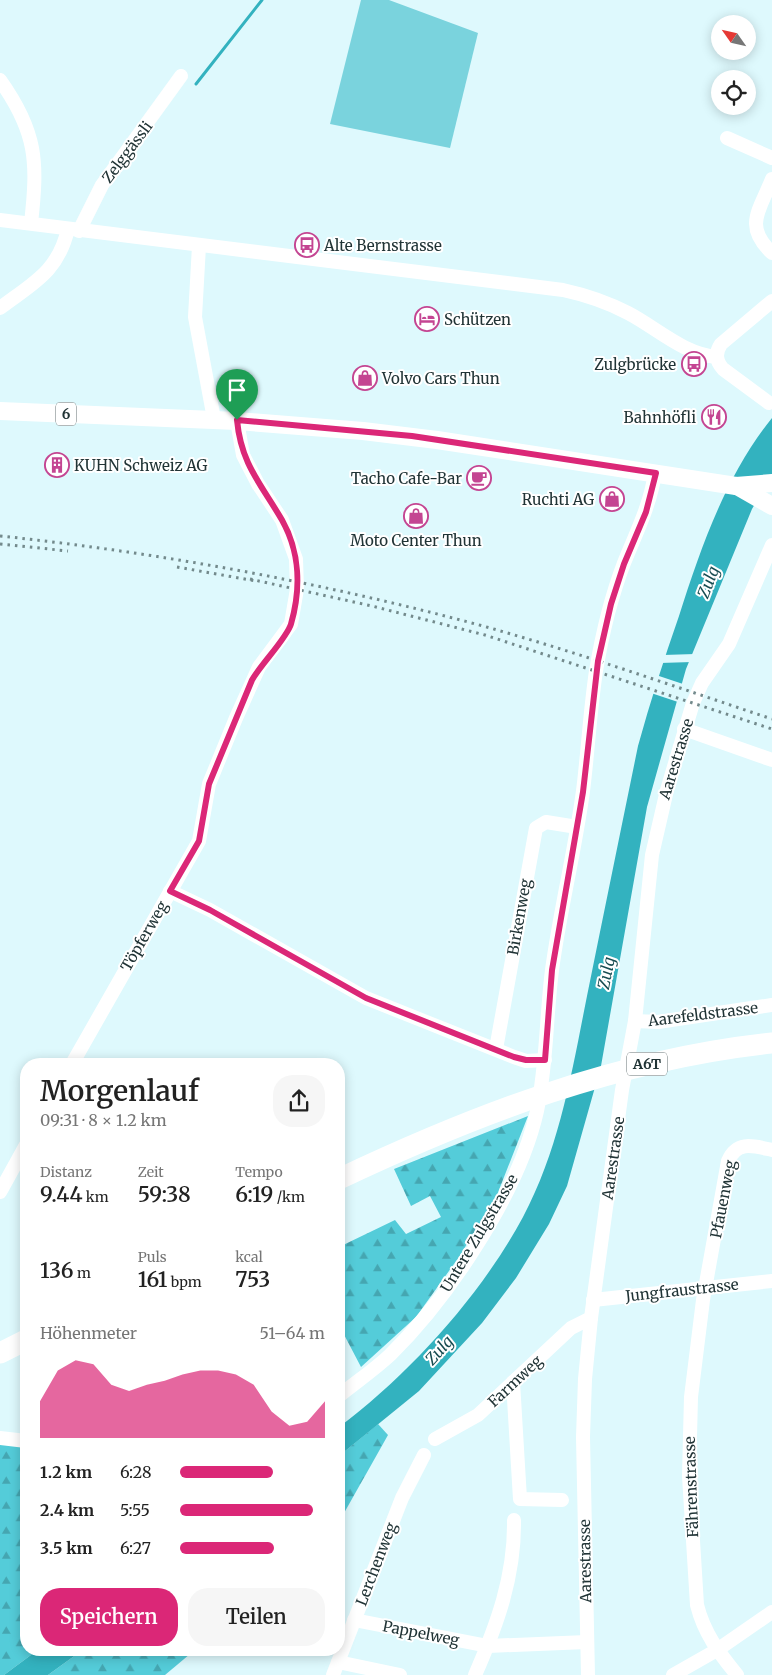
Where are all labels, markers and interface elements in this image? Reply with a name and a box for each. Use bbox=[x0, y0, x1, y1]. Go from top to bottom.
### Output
north arrow bbox=[711, 15, 756, 60]
map controls bbox=[711, 15, 756, 115]
button: locate bbox=[711, 70, 756, 115]
street label: Zelggässli bbox=[98, 117, 156, 187]
bus stop icon: Alte Bernstrasse bbox=[294, 232, 320, 258]
place label: Alte Bernstrasse bbox=[323, 236, 442, 255]
hotel icon: Schützen bbox=[414, 306, 440, 332]
place label: Schützen bbox=[444, 310, 511, 329]
bus stop icon: Zulgbrücke bbox=[681, 351, 707, 377]
place label: Zulgbrücke bbox=[594, 355, 676, 374]
shop icon: Volvo Cars Thun bbox=[352, 365, 378, 391]
pin bbox=[216, 369, 258, 420]
place label: Volvo Cars Thun bbox=[381, 369, 500, 388]
icon: arrive bbox=[223, 376, 251, 404]
road number: 6 bbox=[56, 402, 76, 426]
restaurant icon: Bahnhöfli bbox=[701, 404, 727, 430]
place label: Bahnhöfli bbox=[624, 408, 696, 427]
building icon: KUHN Schweiz AG bbox=[44, 452, 70, 478]
place label: KUHN Schweiz AG bbox=[74, 456, 208, 475]
cafe icon: Tacho Cafe-Bar bbox=[466, 465, 492, 491]
place label: Tacho Cafe-Bar bbox=[351, 469, 462, 488]
shop icon: Ruchti AG bbox=[599, 486, 625, 512]
place label: Ruchti AG bbox=[522, 490, 594, 509]
shop icon: Moto Center Thun bbox=[403, 503, 429, 529]
place label: Moto Center Thun bbox=[350, 531, 482, 550]
water label: Zulg bbox=[693, 563, 723, 602]
street label: Aarestrasse bbox=[654, 716, 697, 803]
street label: Birkenweg bbox=[503, 877, 535, 957]
street label: Töpferweg bbox=[116, 897, 172, 975]
water label: Zulg bbox=[593, 955, 619, 992]
street label: Aarefeldstrasse bbox=[646, 998, 759, 1030]
road number: A6T bbox=[627, 1052, 667, 1076]
text: Morgenlauf bbox=[40, 1073, 199, 1109]
button: share bbox=[273, 1075, 325, 1127]
text: 09:31 · 8 × 1.2 km bbox=[40, 1110, 167, 1130]
street label: Aarestrasse bbox=[598, 1115, 628, 1202]
street label: Pfauenweg bbox=[706, 1158, 740, 1240]
text: Distanz bbox=[40, 1163, 92, 1181]
text: Zeit bbox=[138, 1163, 164, 1181]
text: Tempo bbox=[235, 1163, 283, 1181]
street label: Untere Zulgstrasse bbox=[436, 1170, 522, 1296]
text: 9.44 bbox=[40, 1181, 83, 1208]
text: 59:38 bbox=[138, 1181, 191, 1208]
text: 6:19 bbox=[235, 1181, 273, 1208]
text: km bbox=[83, 1188, 109, 1206]
text: /km bbox=[273, 1188, 305, 1206]
text: Puls bbox=[138, 1248, 167, 1266]
text: kcal bbox=[235, 1248, 263, 1266]
text: 136 bbox=[40, 1257, 74, 1284]
text: m bbox=[74, 1264, 91, 1282]
text: 161 bbox=[138, 1266, 167, 1293]
text: 753 bbox=[235, 1266, 270, 1293]
text: bpm bbox=[167, 1273, 202, 1291]
street label: Jungfraustrasse bbox=[624, 1275, 740, 1305]
text: Höhenmeter bbox=[40, 1323, 137, 1343]
text: 51–64 m bbox=[260, 1323, 325, 1343]
water label: Zulg bbox=[420, 1331, 457, 1369]
street label: Farmweg bbox=[484, 1351, 546, 1411]
street label: Fährenstrasse bbox=[680, 1436, 702, 1538]
text: 1.2 km bbox=[40, 1462, 92, 1482]
text: 6:28 bbox=[120, 1462, 152, 1482]
text: 2.4 km bbox=[40, 1500, 94, 1520]
text: 5:55 bbox=[120, 1500, 150, 1520]
street label: Aarestrasse bbox=[575, 1519, 595, 1604]
street label: Lerchenweg bbox=[351, 1520, 401, 1608]
text: 3.5 km bbox=[40, 1538, 93, 1558]
text: 6:27 bbox=[120, 1538, 151, 1558]
button: Speichern bbox=[40, 1588, 178, 1646]
button: Teilen bbox=[188, 1588, 325, 1646]
street label: Pappelweg bbox=[381, 1616, 461, 1650]

